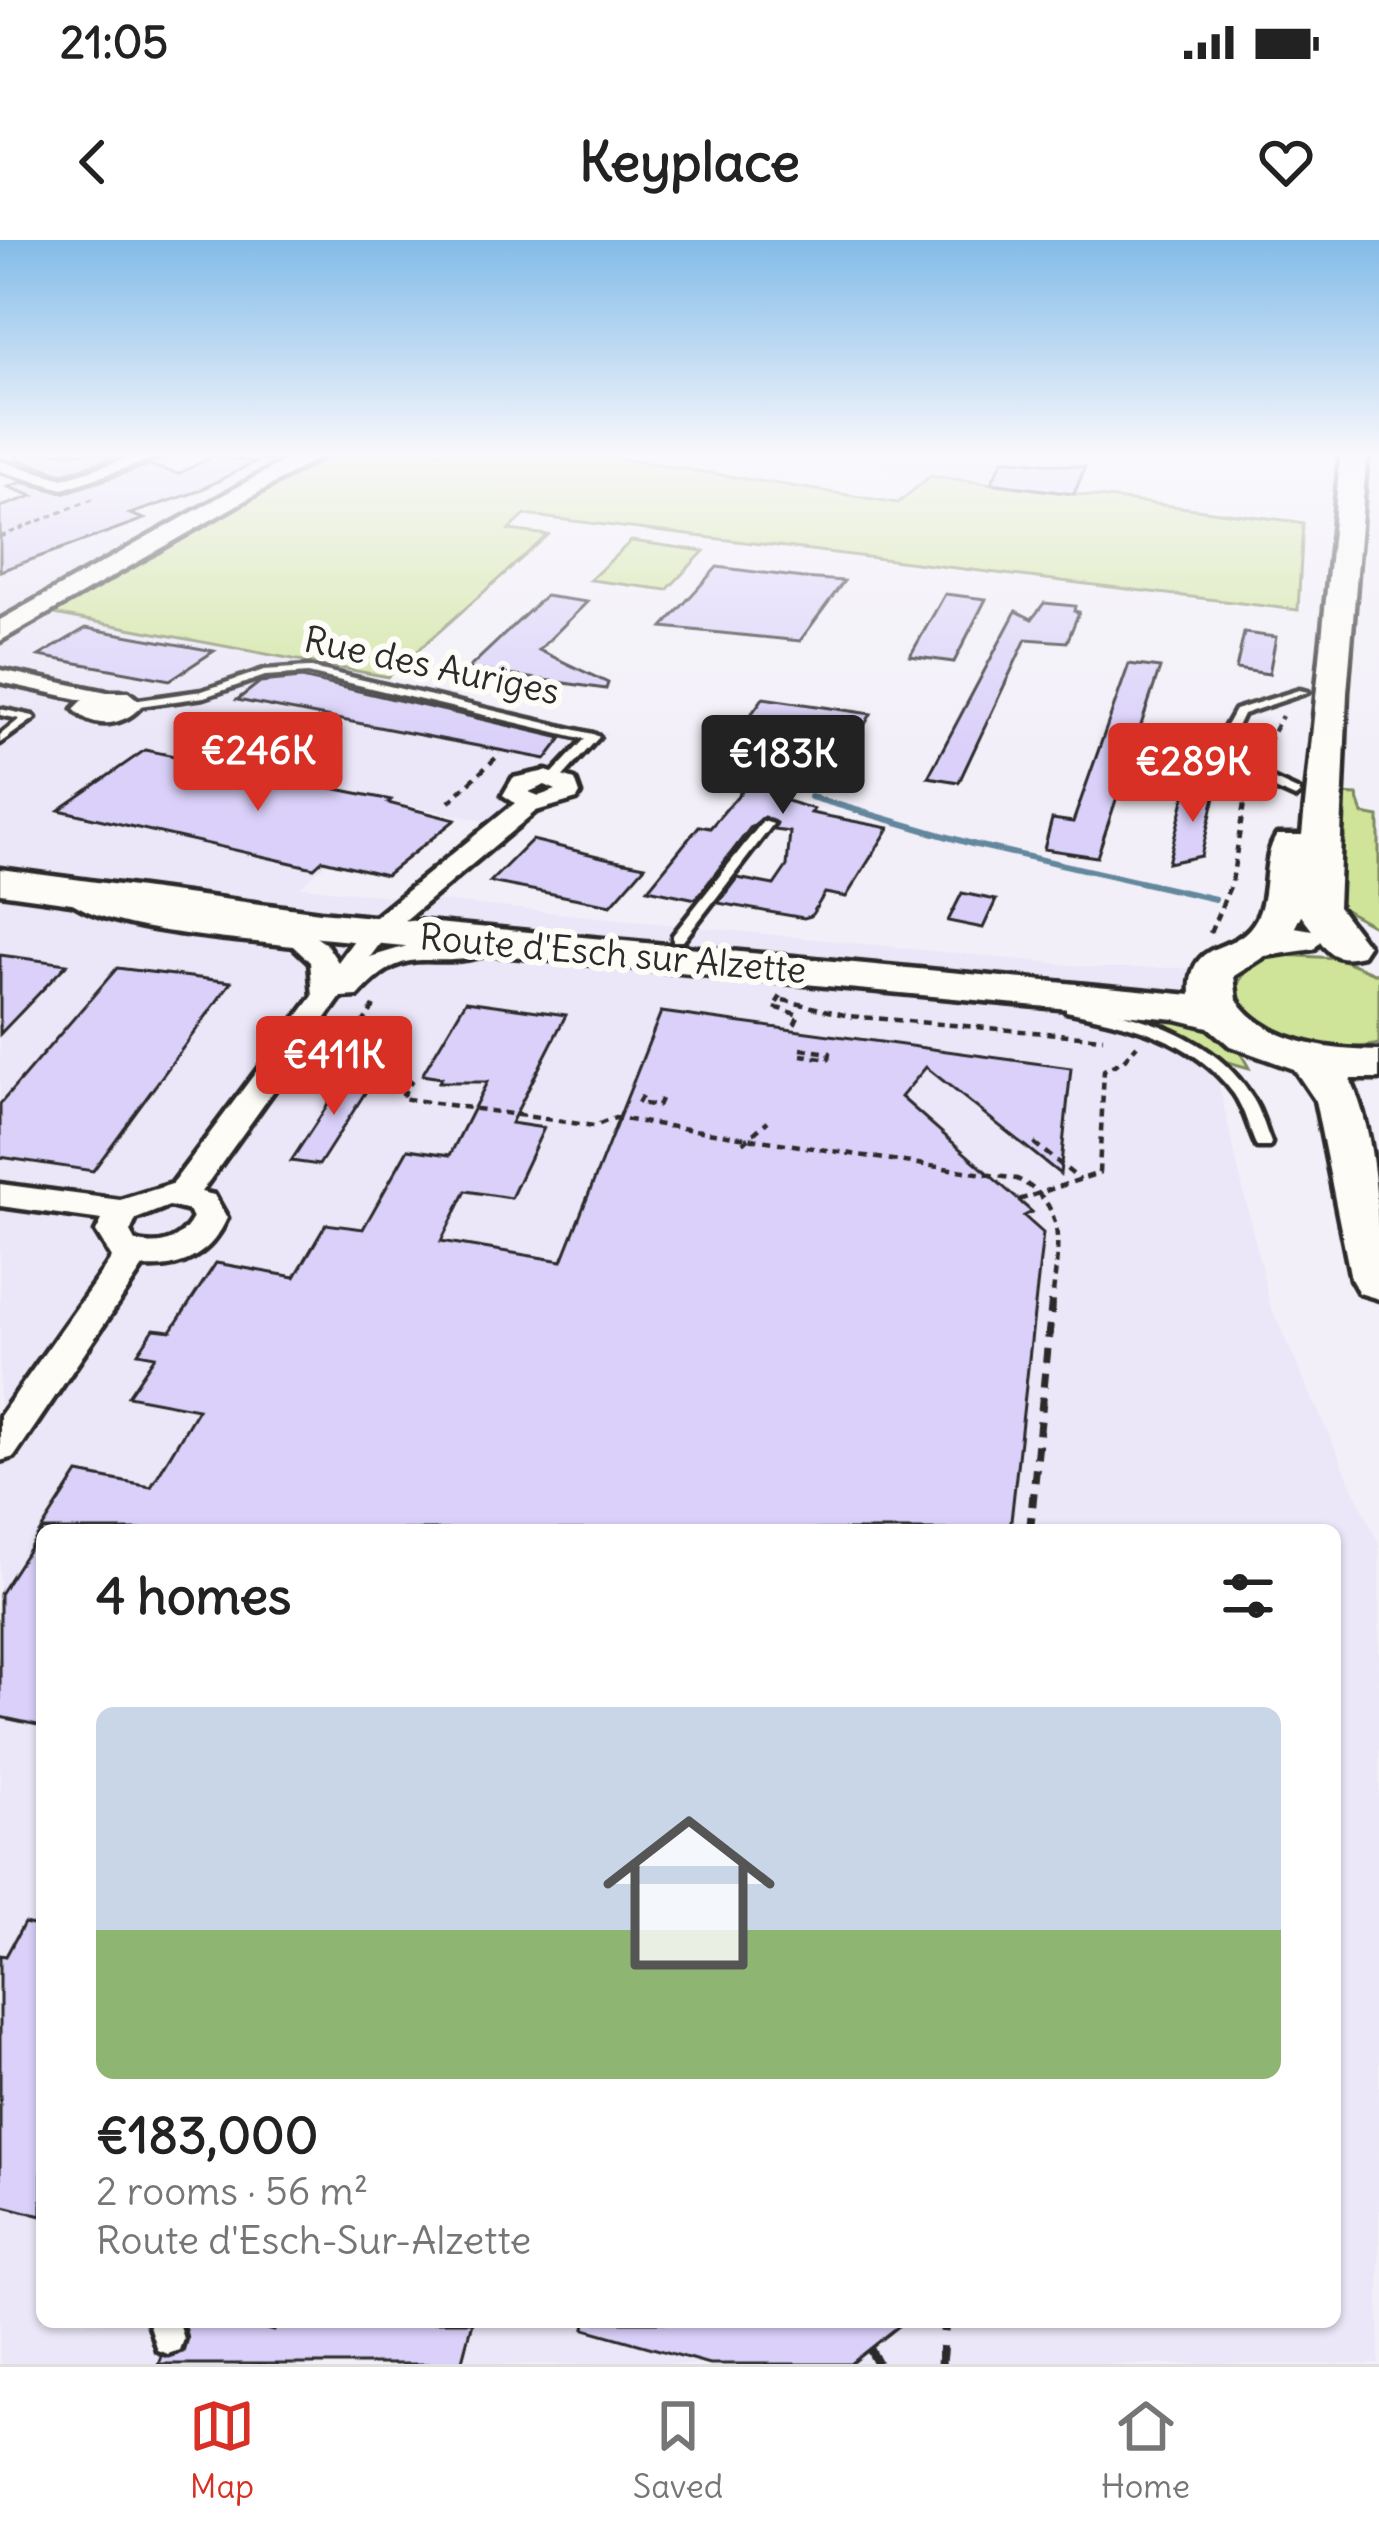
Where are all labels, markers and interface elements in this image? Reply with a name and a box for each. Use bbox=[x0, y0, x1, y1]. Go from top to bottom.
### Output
text: 21:05 bbox=[60, 14, 168, 70]
text: Keyplace bbox=[579, 128, 800, 196]
icon: back bbox=[60, 129, 126, 195]
icon: heart bbox=[1253, 129, 1319, 195]
street label: Rue des Auriges bbox=[300, 616, 564, 714]
pin: €246K bbox=[174, 712, 342, 814]
pin: €183K bbox=[699, 715, 867, 817]
pin: €289K bbox=[1109, 723, 1277, 825]
text: €246K bbox=[201, 726, 315, 775]
text: €183K bbox=[729, 729, 837, 778]
text: €289K bbox=[1135, 737, 1251, 786]
street label: Route d'Esch sur Alzette bbox=[418, 914, 808, 993]
pin: €411K bbox=[250, 1016, 418, 1118]
text: €411K bbox=[283, 1030, 385, 1079]
icon: filters bbox=[1215, 1563, 1281, 1629]
text: 4 homes bbox=[96, 1564, 291, 1628]
icon: home bbox=[581, 1785, 797, 2001]
text: €183,000 bbox=[96, 2103, 318, 2167]
text: 2 rooms · 56 m² bbox=[96, 2167, 368, 2216]
text: Route d'Esch-Sur-Alzette bbox=[96, 2216, 531, 2265]
tab: Map bbox=[189, 2393, 255, 2507]
tab: Saved bbox=[633, 2393, 723, 2507]
tab: Home bbox=[1101, 2393, 1190, 2507]

